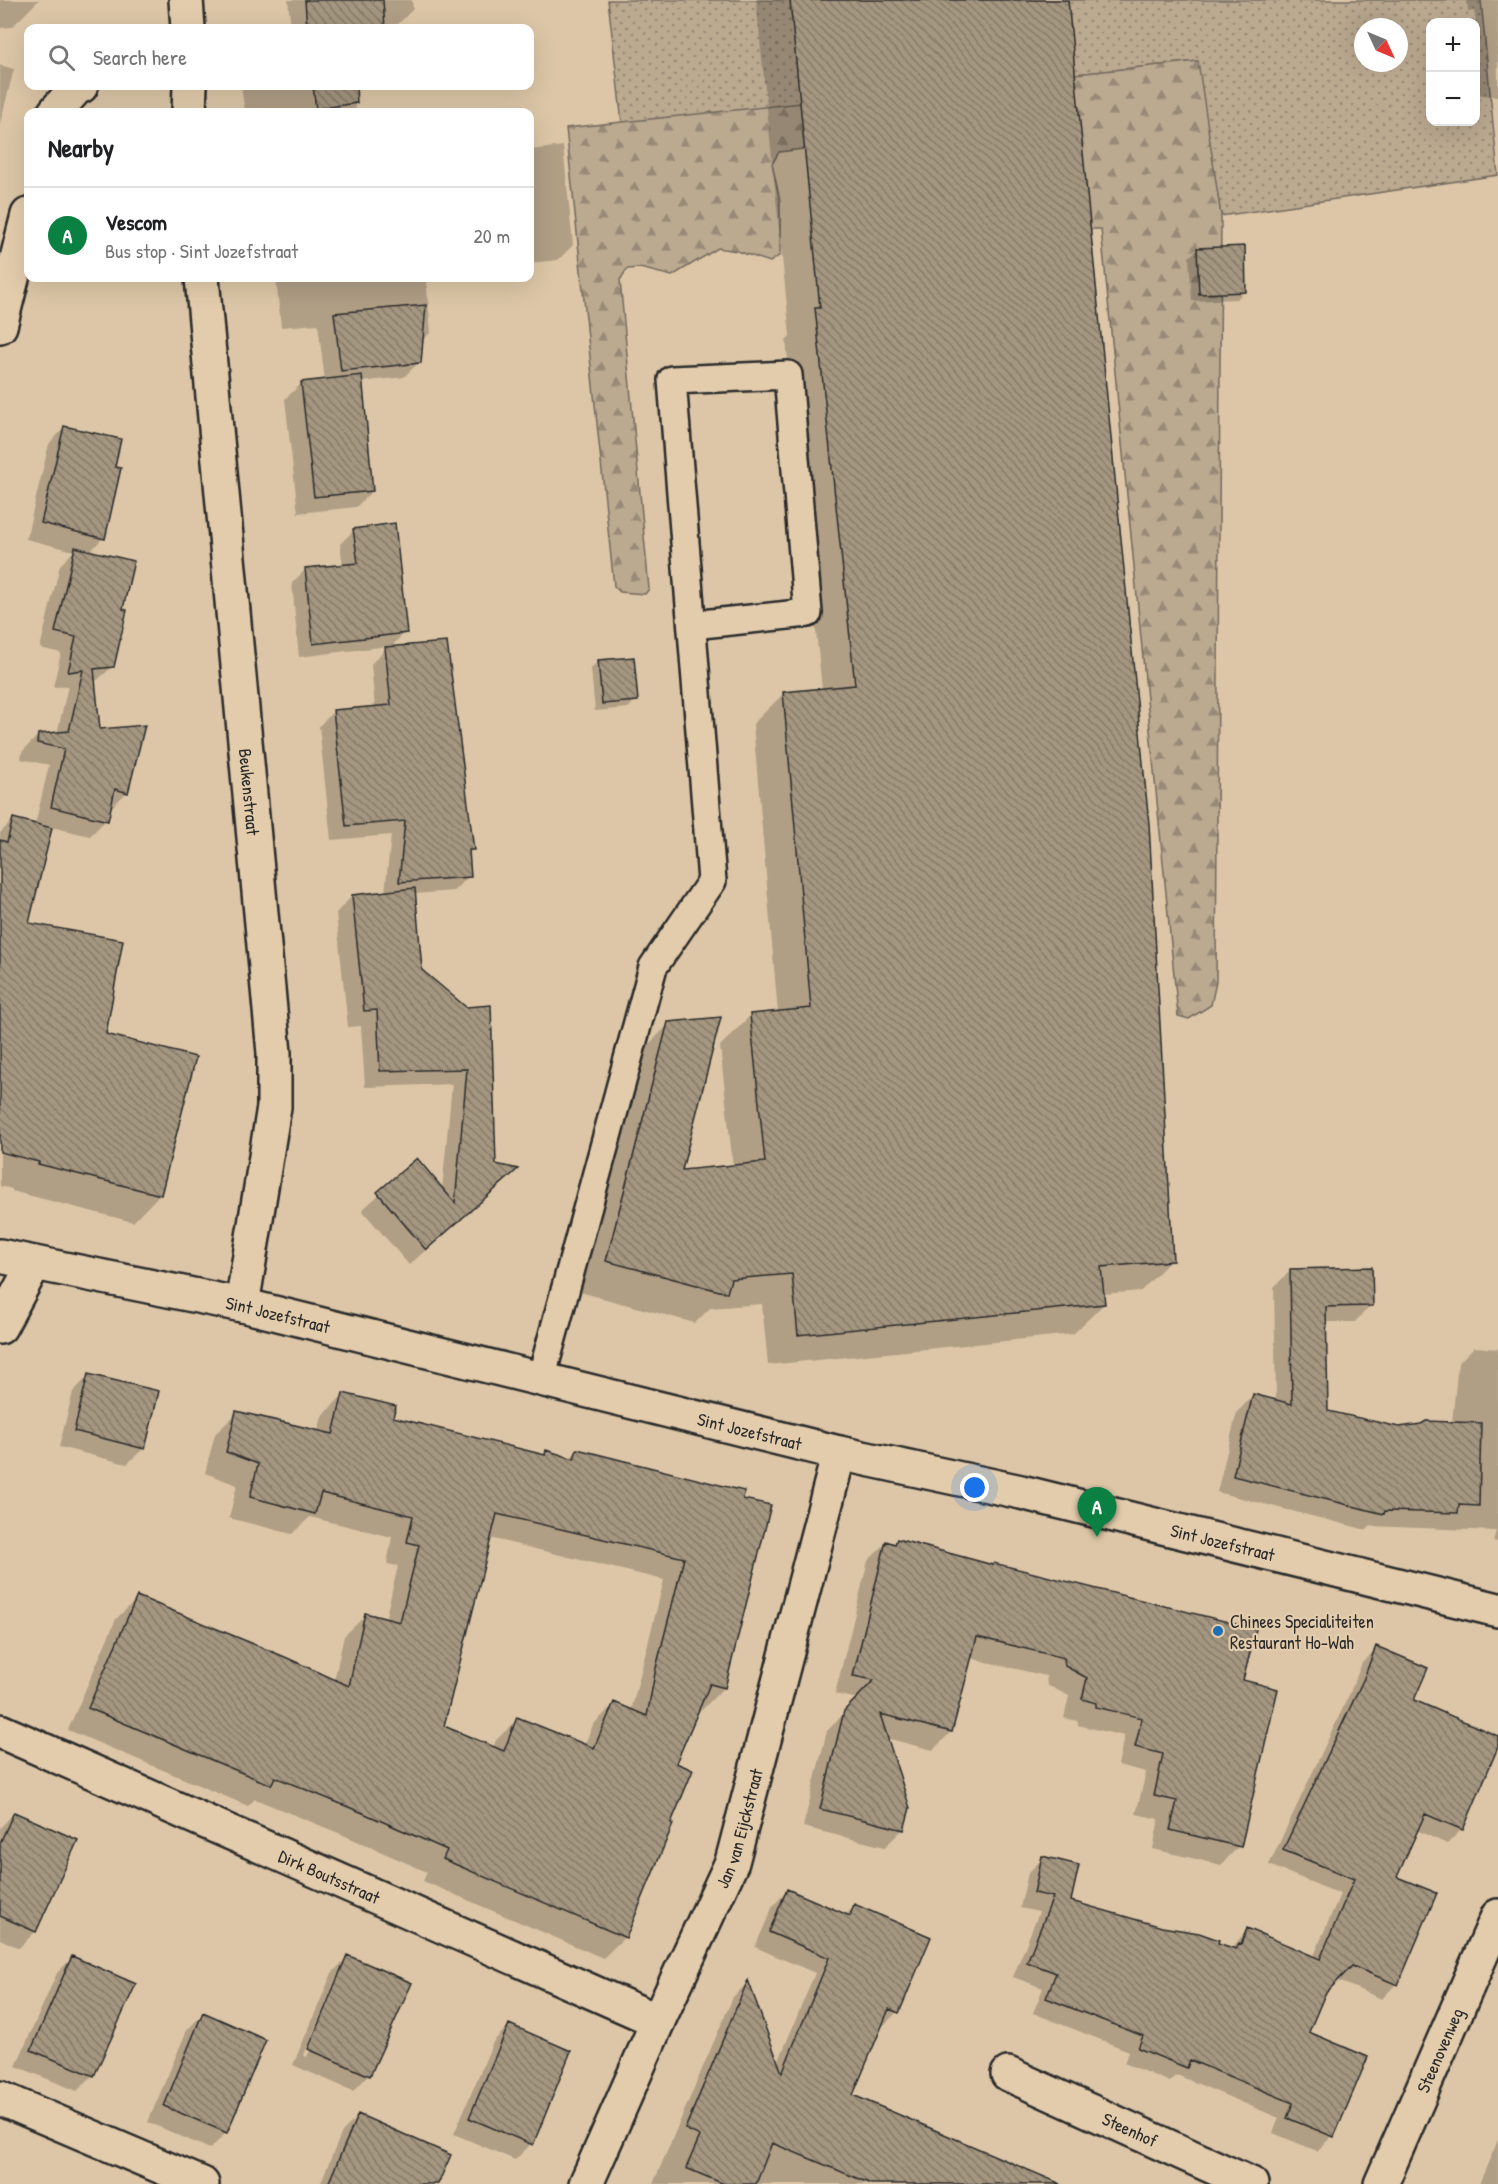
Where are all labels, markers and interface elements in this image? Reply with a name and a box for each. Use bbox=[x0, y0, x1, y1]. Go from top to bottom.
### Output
north arrow bbox=[1354, 18, 1408, 72]
map controls bbox=[1426, 18, 1480, 126]
button: + bbox=[1426, 18, 1480, 72]
search box bbox=[24, 24, 534, 90]
icon: search bbox=[45, 41, 78, 74]
text: Search here bbox=[93, 42, 187, 72]
button: − bbox=[1426, 72, 1480, 126]
text: Nearby bbox=[48, 130, 114, 165]
text: Vescom bbox=[105, 207, 167, 237]
text: A bbox=[63, 222, 72, 249]
text: 20 m bbox=[473, 222, 510, 249]
text: Bus stop · Sint Jozefstraat bbox=[105, 237, 298, 264]
street label: Beukenstraat bbox=[233, 747, 266, 837]
street label: Sint Jozefstraat bbox=[224, 1290, 333, 1339]
street label: Sint Jozefstraat bbox=[695, 1406, 805, 1456]
your location bbox=[960, 1473, 989, 1502]
pin: A bbox=[1078, 1488, 1116, 1537]
street label: Sint Jozefstraat bbox=[1168, 1517, 1278, 1567]
place label: Chinees Specialiteiten Restaurant Ho-Wah bbox=[1230, 1609, 1374, 1655]
marker: Chinees Specialiteiten Restaurant Ho-Wah bbox=[1211, 1624, 1225, 1638]
street label: Jan van Eijckstraat bbox=[709, 1765, 769, 1892]
street label: Dirk Boutsstraat bbox=[275, 1843, 385, 1910]
street label: Steenovenweg bbox=[1410, 2004, 1469, 2097]
street label: Steenhof bbox=[1098, 2106, 1162, 2153]

